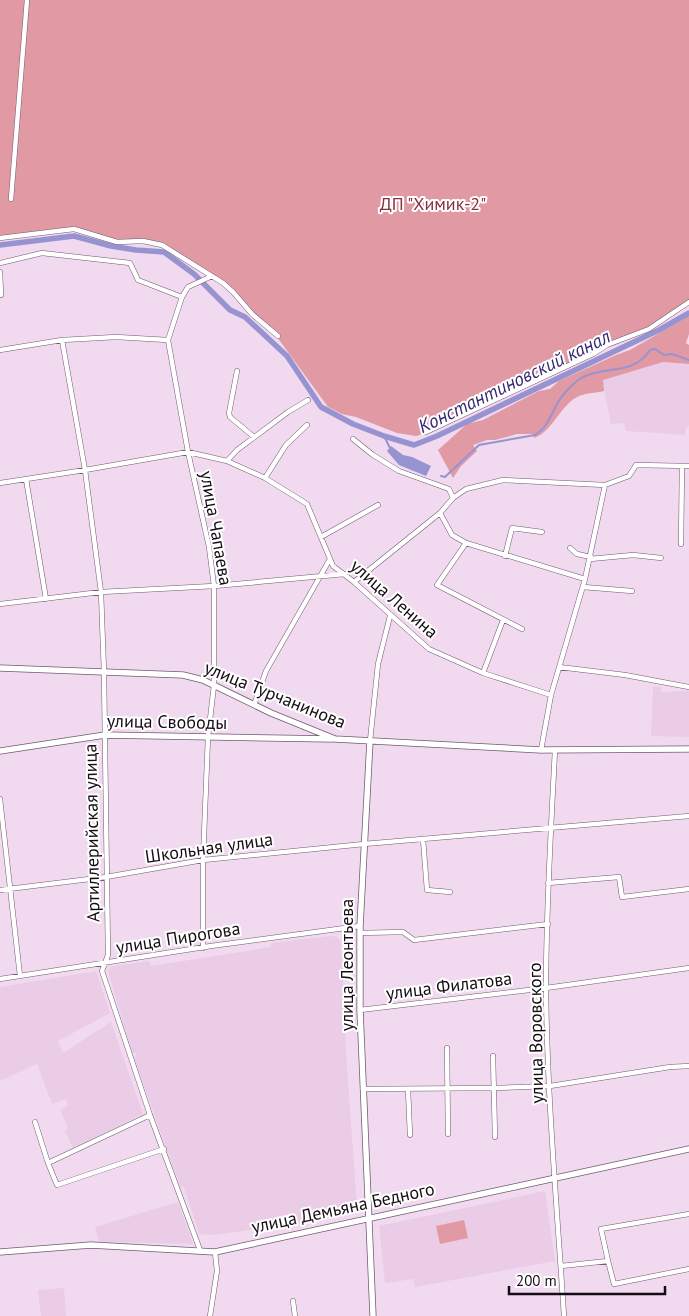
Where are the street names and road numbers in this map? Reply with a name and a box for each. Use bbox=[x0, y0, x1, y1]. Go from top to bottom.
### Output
street label: улица Чапаева bbox=[195, 469, 238, 587]
street label: улица Ленина bbox=[346, 554, 443, 643]
street label: улица Турчанинова bbox=[201, 656, 349, 733]
street label: улица Свободы bbox=[107, 709, 227, 734]
street label: Артиллерийская улица bbox=[78, 744, 105, 922]
street label: Школьная улица bbox=[143, 827, 274, 868]
street label: улица Леонтьева bbox=[335, 899, 358, 1031]
street label: улица Пирогова bbox=[114, 916, 242, 959]
street label: улица Воровского bbox=[523, 962, 548, 1104]
street label: улица Филатова bbox=[385, 966, 513, 1005]
street label: улица Демьяна Бедного bbox=[249, 1177, 437, 1238]

